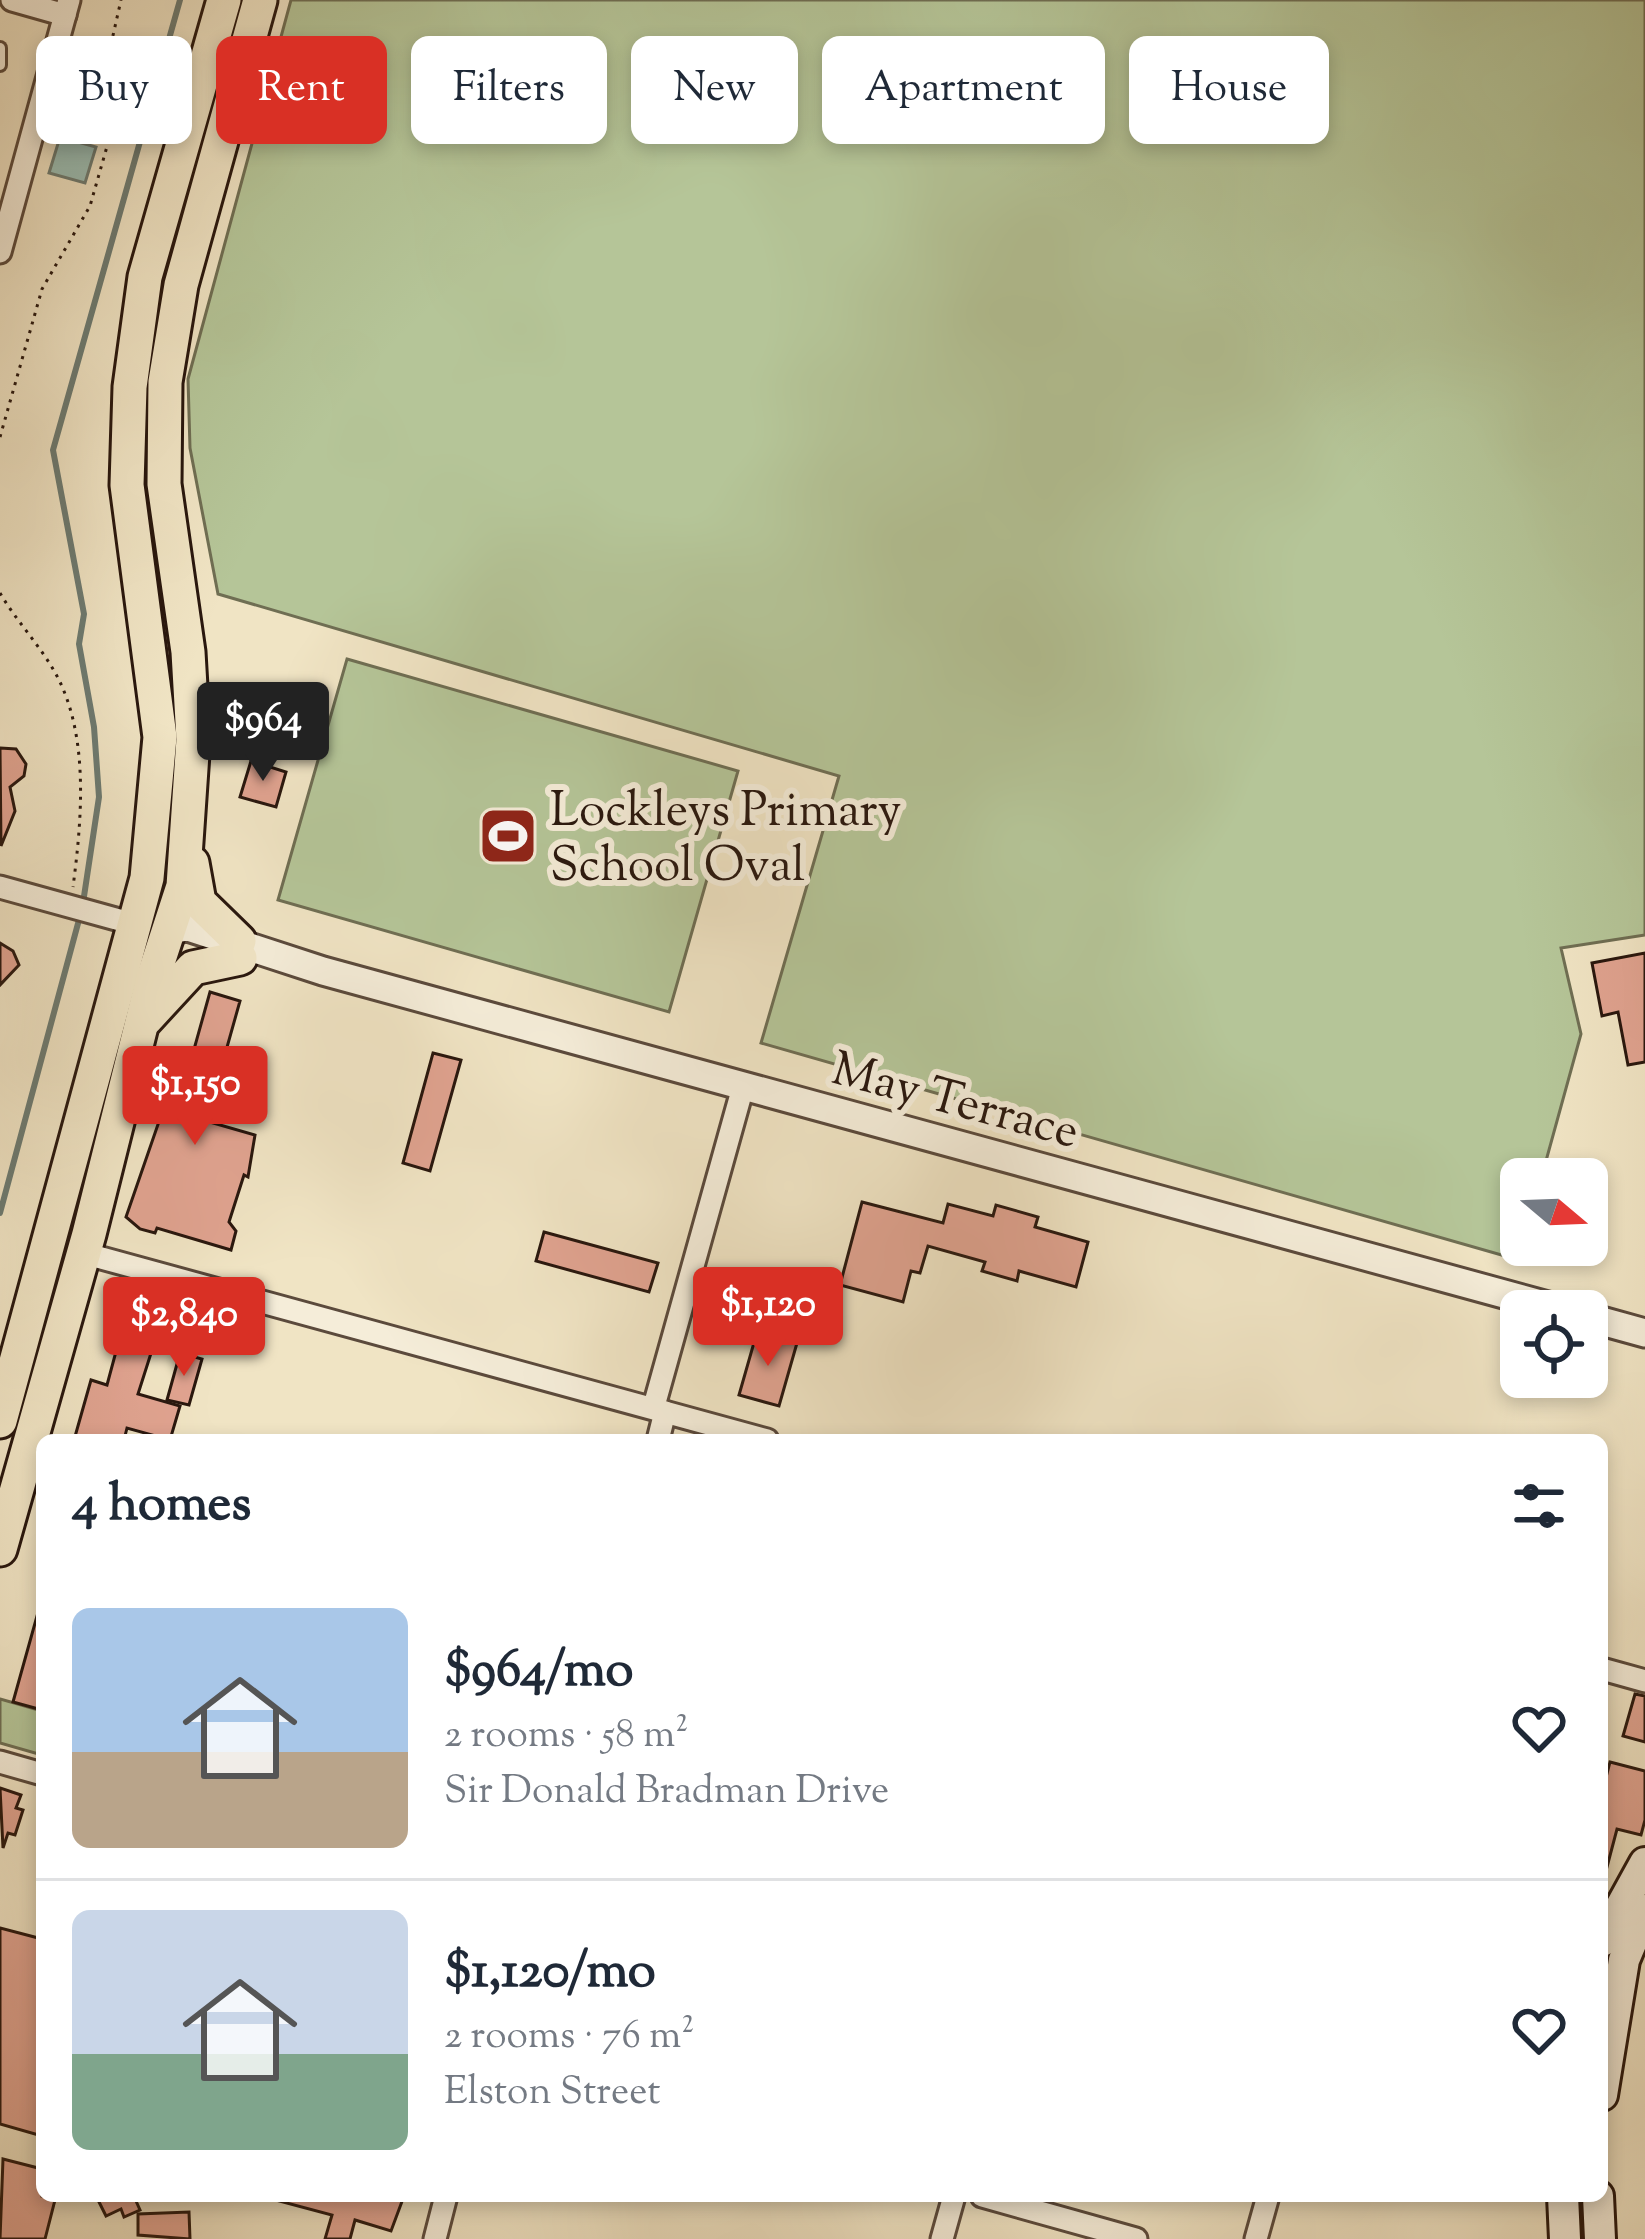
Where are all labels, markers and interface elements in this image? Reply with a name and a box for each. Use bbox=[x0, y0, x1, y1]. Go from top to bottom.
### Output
chip: Buy bbox=[36, 36, 192, 144]
chip: Rent bbox=[216, 36, 387, 144]
chip: Filters bbox=[411, 36, 607, 144]
chip: New bbox=[631, 36, 798, 144]
chip: Apartment bbox=[822, 36, 1105, 144]
chip: House bbox=[1129, 36, 1329, 144]
pin: $964 bbox=[192, 682, 334, 784]
text: $964 bbox=[224, 693, 302, 749]
place label: Lockleys Primary School Oval bbox=[550, 779, 901, 903]
sports icon: Lockleys Primary School Oval bbox=[477, 805, 539, 867]
street label: May Terrace bbox=[823, 1037, 1086, 1169]
pin: $1,150 bbox=[97, 1046, 293, 1148]
text: $1,150 bbox=[149, 1057, 241, 1113]
north arrow bbox=[1500, 1158, 1608, 1266]
map controls bbox=[1500, 1158, 1608, 1398]
pin: $1,120 bbox=[670, 1267, 866, 1369]
pin: $2,840 bbox=[86, 1277, 282, 1379]
text: $1,120 bbox=[720, 1278, 816, 1334]
text: $2,840 bbox=[130, 1288, 238, 1344]
button: locate bbox=[1500, 1290, 1608, 1398]
text: 4 homes bbox=[72, 1470, 251, 1543]
icon: filters bbox=[1506, 1473, 1572, 1539]
text: $964/mo bbox=[444, 1636, 633, 1709]
icon: home bbox=[168, 1656, 312, 1800]
icon: heart bbox=[1506, 1695, 1572, 1761]
text: 2 rooms · 58 m² bbox=[444, 1709, 688, 1765]
text: Sir Donald Bradman Drive bbox=[444, 1765, 889, 1821]
text: $1,120/mo bbox=[444, 1937, 656, 2010]
icon: home bbox=[168, 1958, 312, 2102]
icon: heart bbox=[1506, 1997, 1572, 2063]
text: 2 rooms · 76 m² bbox=[444, 2010, 695, 2066]
text: Elston Street bbox=[444, 2066, 661, 2122]

